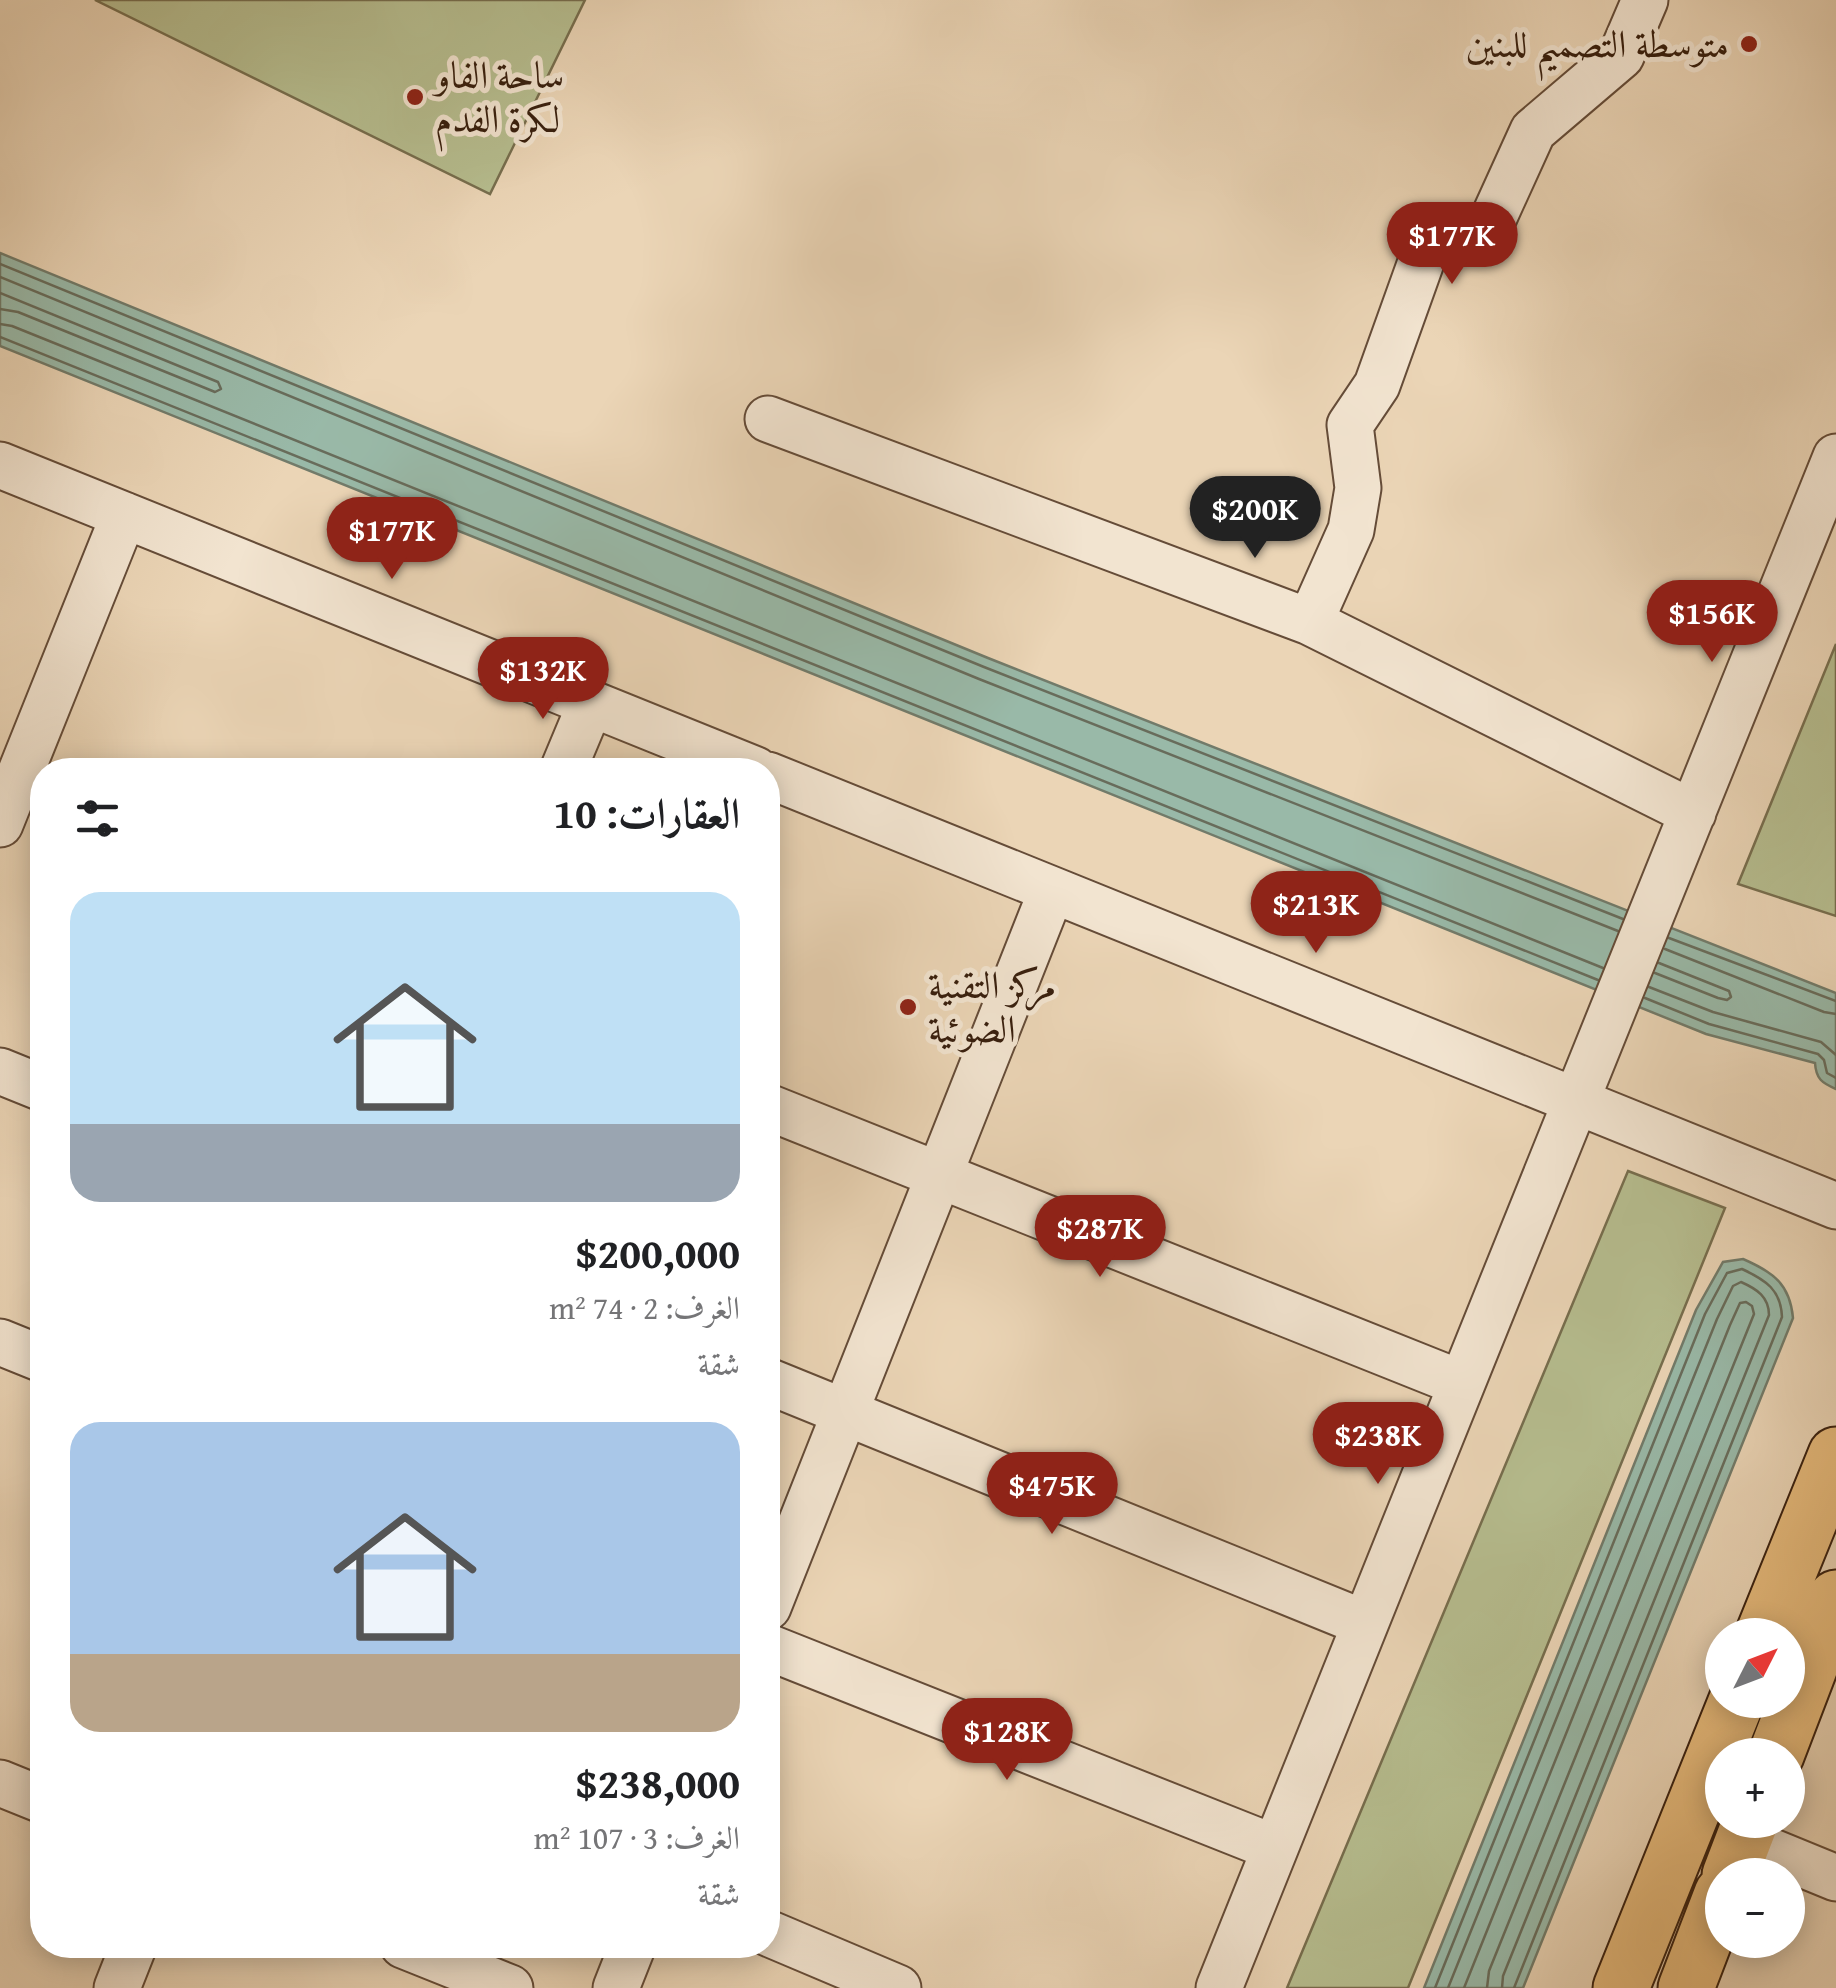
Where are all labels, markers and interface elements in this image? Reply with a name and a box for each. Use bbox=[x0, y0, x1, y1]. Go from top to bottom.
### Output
place label: متوسطة التصميم للبنين bbox=[1466, 15, 1729, 82]
marker: متوسطة التصميم للبنين bbox=[1738, 33, 1760, 55]
place label: ساحة الفاو لكرة الفدم bbox=[431, 46, 564, 152]
marker: ساحة الفاو لكرة الفدم bbox=[404, 86, 426, 108]
pin: $177K bbox=[1382, 202, 1522, 287]
text: $177K bbox=[1409, 211, 1495, 258]
pin: $200K bbox=[1185, 476, 1325, 561]
text: $200K bbox=[1212, 485, 1298, 532]
pin: $177K bbox=[322, 497, 462, 582]
text: $177K bbox=[349, 506, 435, 553]
pin: $156K bbox=[1642, 580, 1782, 665]
text: $156K bbox=[1669, 589, 1755, 636]
pin: $132K bbox=[473, 637, 613, 722]
text: $132K bbox=[500, 646, 586, 693]
text: العقارات: 10 bbox=[553, 782, 740, 843]
icon: filters bbox=[70, 791, 125, 846]
pin: $213K bbox=[1246, 871, 1386, 956]
text: $213K bbox=[1273, 880, 1359, 927]
place label: مركز التقنية الضوئية bbox=[928, 956, 1056, 1056]
icon: home bbox=[315, 957, 495, 1137]
marker: مركز التقنية الضوئية bbox=[897, 996, 919, 1018]
pin: $287K bbox=[1030, 1195, 1170, 1280]
text: $287K bbox=[1057, 1204, 1143, 1251]
text: $200,000 bbox=[576, 1222, 740, 1283]
text: الغرف: 2 · 74 m² bbox=[549, 1284, 740, 1331]
text: شقة bbox=[698, 1340, 740, 1387]
pin: $238K bbox=[1308, 1402, 1448, 1487]
text: $238K bbox=[1335, 1411, 1421, 1458]
pin: $475K bbox=[982, 1452, 1122, 1537]
text: $475K bbox=[1009, 1461, 1095, 1508]
icon: home bbox=[315, 1487, 495, 1667]
north arrow bbox=[1705, 1618, 1805, 1718]
map controls bbox=[1705, 1618, 1805, 1958]
pin: $128K bbox=[937, 1698, 1077, 1783]
text: $128K bbox=[964, 1707, 1050, 1754]
button: + bbox=[1705, 1738, 1805, 1838]
text: $238,000 bbox=[576, 1752, 740, 1813]
text: الغرف: 3 · 107 m² bbox=[533, 1814, 740, 1861]
button: − bbox=[1705, 1858, 1805, 1958]
text: شقة bbox=[698, 1870, 740, 1917]

